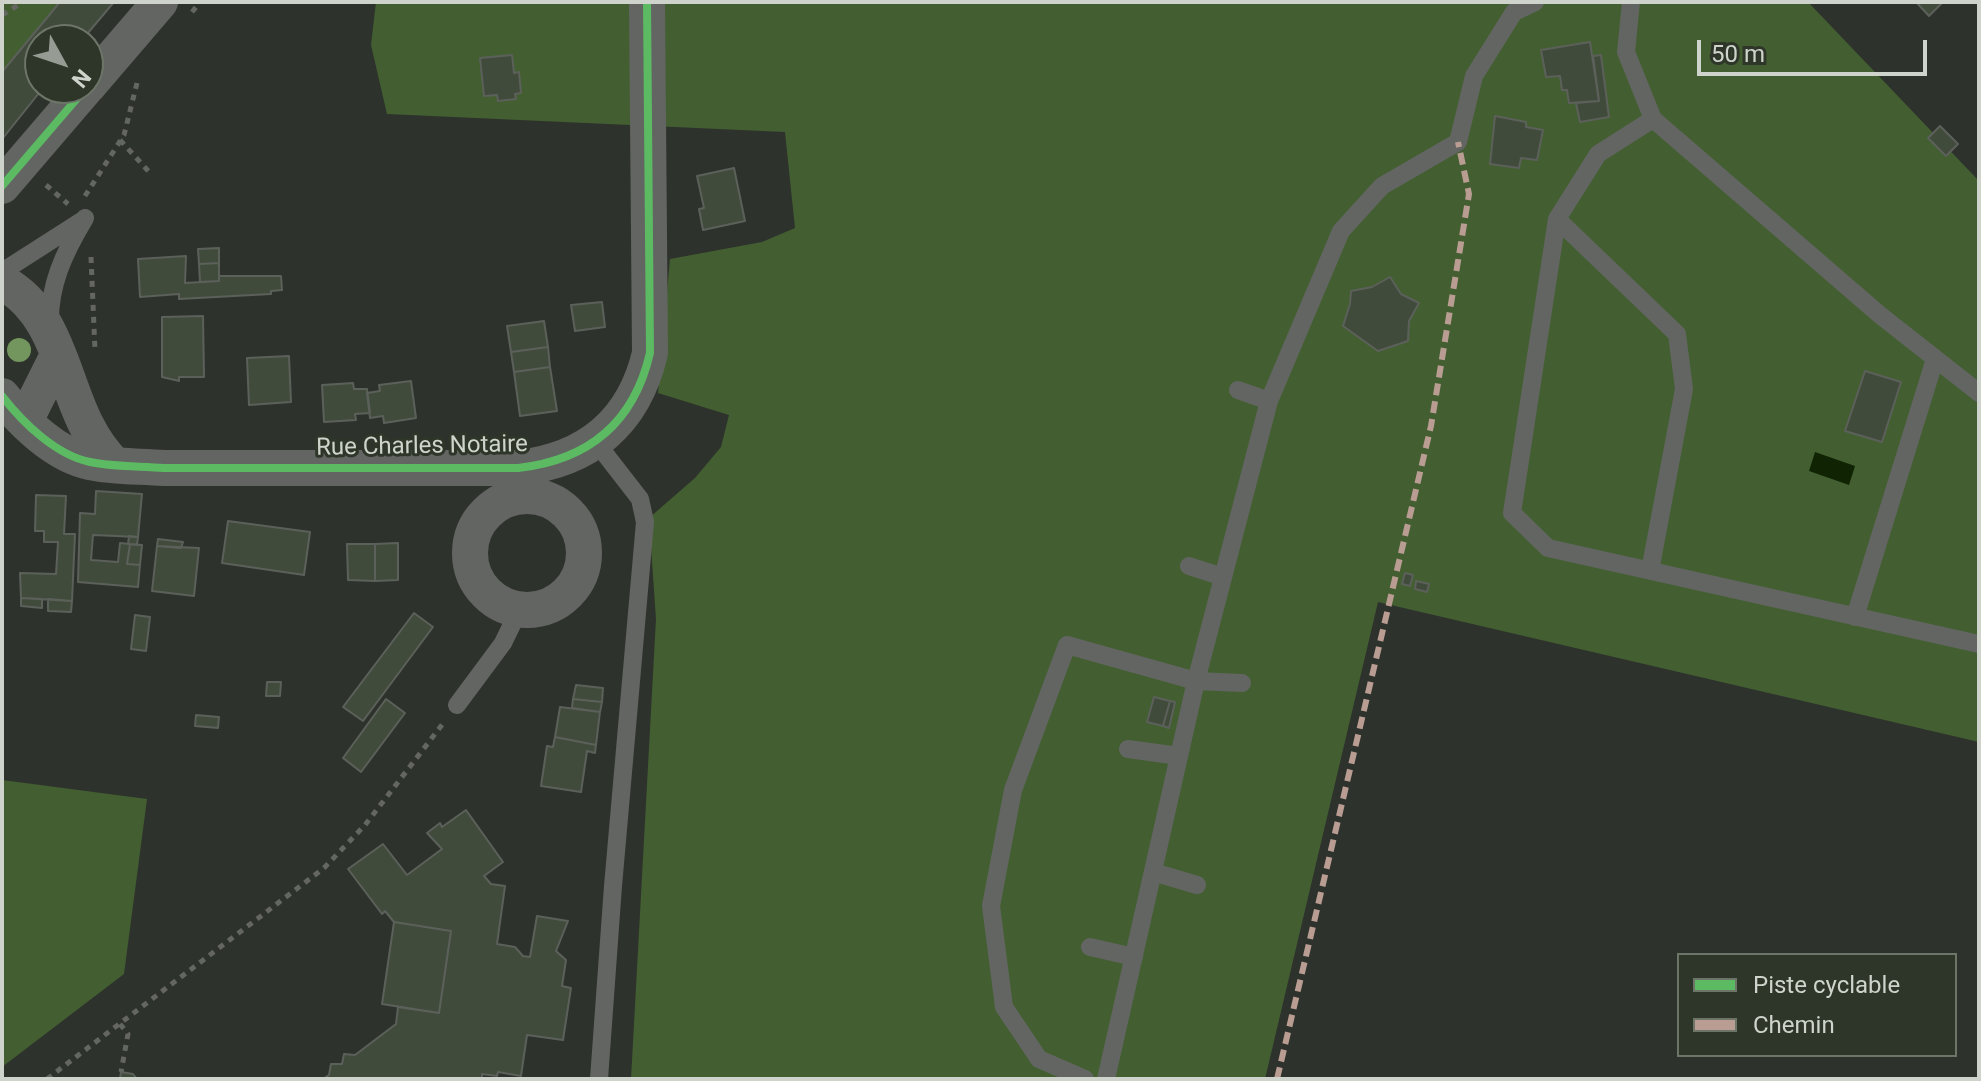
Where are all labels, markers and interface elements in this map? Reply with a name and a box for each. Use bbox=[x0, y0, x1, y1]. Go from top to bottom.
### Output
north arrow bbox=[24, 24, 104, 104]
scale bar bbox=[1701, 24, 1931, 74]
text: 50 m bbox=[1711, 40, 1765, 68]
text: N bbox=[67, 64, 96, 92]
street label: Rue Charles Notaire bbox=[316, 431, 528, 463]
legend bbox=[1677, 953, 1957, 1057]
text: Piste cyclable bbox=[1753, 971, 1900, 999]
text: Chemin bbox=[1753, 1011, 1835, 1039]

